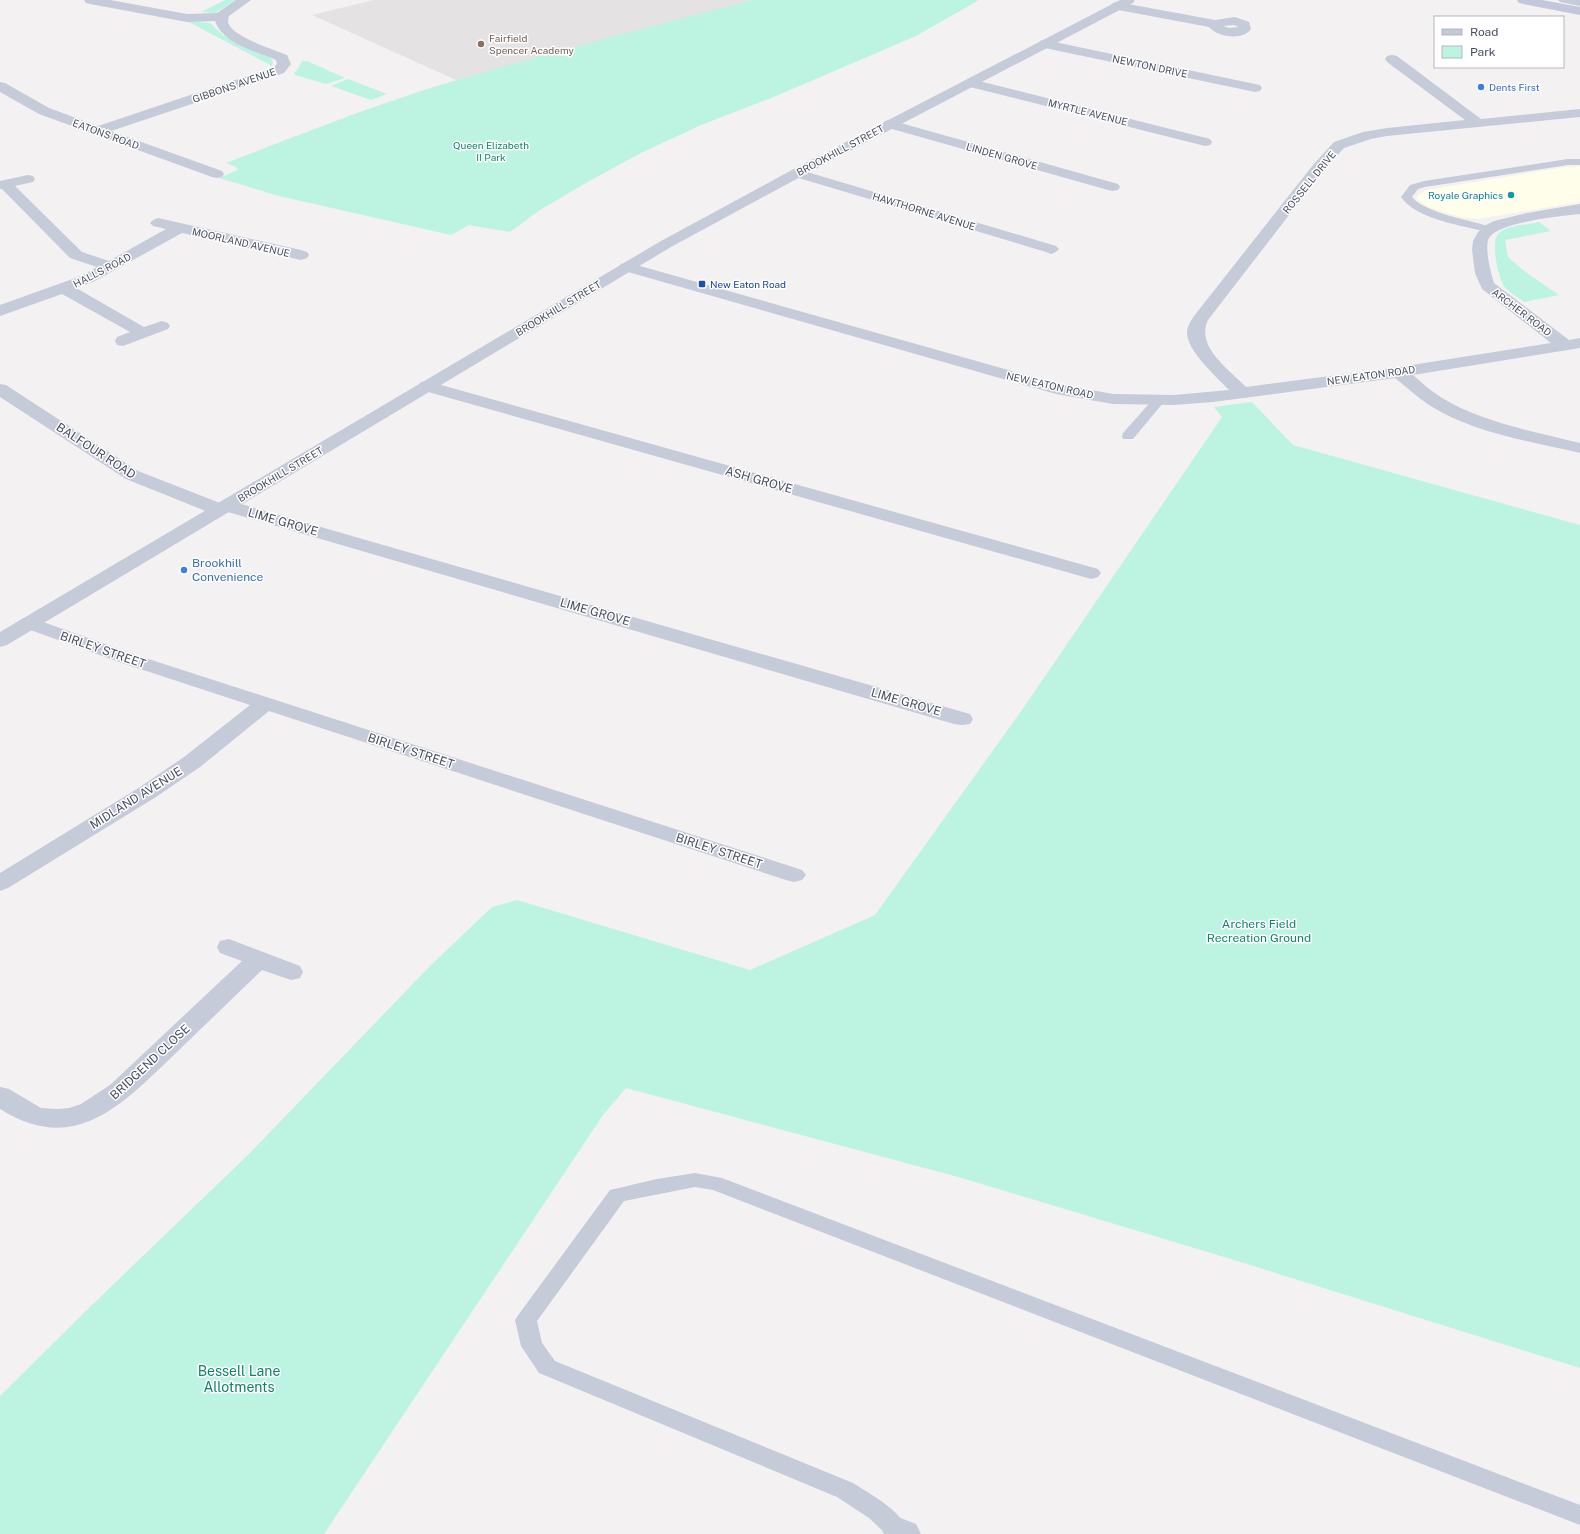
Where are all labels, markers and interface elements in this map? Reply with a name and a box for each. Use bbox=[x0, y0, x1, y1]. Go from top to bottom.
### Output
legend bbox=[1434, 16, 1564, 68]
text: Road bbox=[1470, 25, 1498, 39]
place label: Fairfield Spencer Academy bbox=[489, 32, 574, 56]
marker: Fairfield Spencer Academy bbox=[476, 39, 486, 49]
text: Park bbox=[1470, 45, 1496, 59]
street label: NEWTON DRIVE bbox=[1111, 52, 1189, 80]
street label: GIBBONS AVENUE bbox=[191, 65, 277, 105]
place label: Dents First bbox=[1489, 81, 1540, 93]
marker: Dents First bbox=[1476, 82, 1486, 92]
street label: MYRTLE AVENUE bbox=[1047, 96, 1129, 128]
street label: EATONS ROAD bbox=[71, 116, 141, 152]
street label: BROOKHILL STREET bbox=[794, 122, 886, 178]
park label: Queen Elizabeth II Park bbox=[453, 139, 529, 163]
street label: LINDEN GROVE bbox=[965, 140, 1039, 172]
street label: ROSSELL DRIVE bbox=[1280, 148, 1338, 216]
place label: Royale Graphics bbox=[1428, 189, 1503, 201]
street label: HAWTHORNE AVENUE bbox=[871, 190, 977, 232]
marker: Royale Graphics bbox=[1506, 190, 1516, 200]
street label: MOORLAND AVENUE bbox=[191, 225, 291, 259]
street label: HALLS ROAD bbox=[71, 250, 133, 290]
street label: BROOKHILL STREET bbox=[513, 278, 603, 338]
place label: New Eaton Road bbox=[710, 278, 786, 290]
marker: New Eaton Road bbox=[697, 279, 707, 289]
street label: ARCHER ROAD bbox=[1490, 286, 1554, 338]
street label: NEW EATON ROAD bbox=[1326, 363, 1416, 387]
street label: NEW EATON ROAD bbox=[1005, 369, 1095, 401]
street label: BALFOUR ROAD bbox=[54, 420, 138, 482]
street label: BROOKHILL STREET bbox=[235, 444, 325, 504]
street label: ASH GROVE bbox=[724, 464, 794, 496]
street label: LIME GROVE bbox=[246, 505, 320, 539]
place label: Brookhill Convenience bbox=[192, 556, 264, 584]
marker: Brookhill Convenience bbox=[179, 565, 189, 575]
street label: LIME GROVE bbox=[558, 595, 632, 629]
street label: BIRLEY STREET bbox=[58, 629, 148, 671]
street label: LIME GROVE bbox=[869, 685, 943, 719]
street label: BIRLEY STREET bbox=[366, 730, 456, 772]
street label: MIDLAND AVENUE bbox=[87, 764, 185, 832]
street label: BIRLEY STREET bbox=[674, 830, 764, 872]
park label: Archers Field Recreation Ground bbox=[1207, 917, 1311, 945]
street label: BRIDGEND CLOSE bbox=[107, 1022, 193, 1102]
park label: Bessell Lane Allotments bbox=[198, 1363, 280, 1395]

